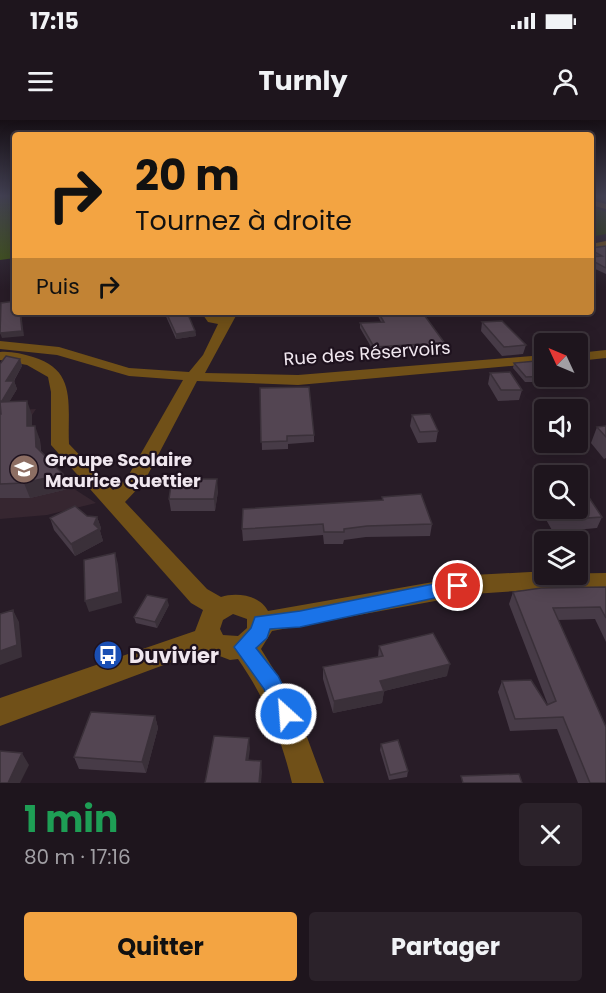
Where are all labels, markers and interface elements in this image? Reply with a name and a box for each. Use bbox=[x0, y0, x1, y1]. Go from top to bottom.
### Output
text: 17:15 bbox=[30, 6, 79, 37]
text: Turnly bbox=[259, 62, 347, 99]
icon: menu bbox=[24, 65, 57, 98]
icon: person bbox=[549, 65, 582, 98]
text: 20 m bbox=[135, 146, 240, 205]
icon: right bbox=[36, 156, 114, 234]
text: Tournez à droite bbox=[135, 202, 352, 239]
icon: right bbox=[92, 270, 125, 303]
text: Puis bbox=[36, 271, 80, 302]
north arrow bbox=[534, 333, 588, 387]
map controls bbox=[534, 333, 588, 585]
street label: Rue des Réservoirs bbox=[283, 335, 451, 371]
button: sound bbox=[534, 399, 588, 453]
place label: Groupe Scolaire Maurice Quettier bbox=[45, 447, 201, 493]
school or university icon: Groupe Scolaire Maurice Quettier bbox=[8, 453, 40, 485]
button: search bbox=[534, 465, 588, 519]
button: layers bbox=[534, 531, 588, 585]
pin bbox=[432, 560, 483, 611]
icon: arrive bbox=[441, 569, 474, 602]
bus stop icon: Duvivier bbox=[92, 639, 124, 671]
place label: Duvivier bbox=[129, 641, 219, 670]
position arrow bbox=[254, 682, 318, 746]
text: 1 min bbox=[24, 794, 118, 845]
button: close bbox=[519, 803, 582, 866]
text: 80 m · 17:16 bbox=[24, 843, 131, 871]
button: Quitter bbox=[24, 912, 297, 981]
button: Partager bbox=[309, 912, 582, 981]

